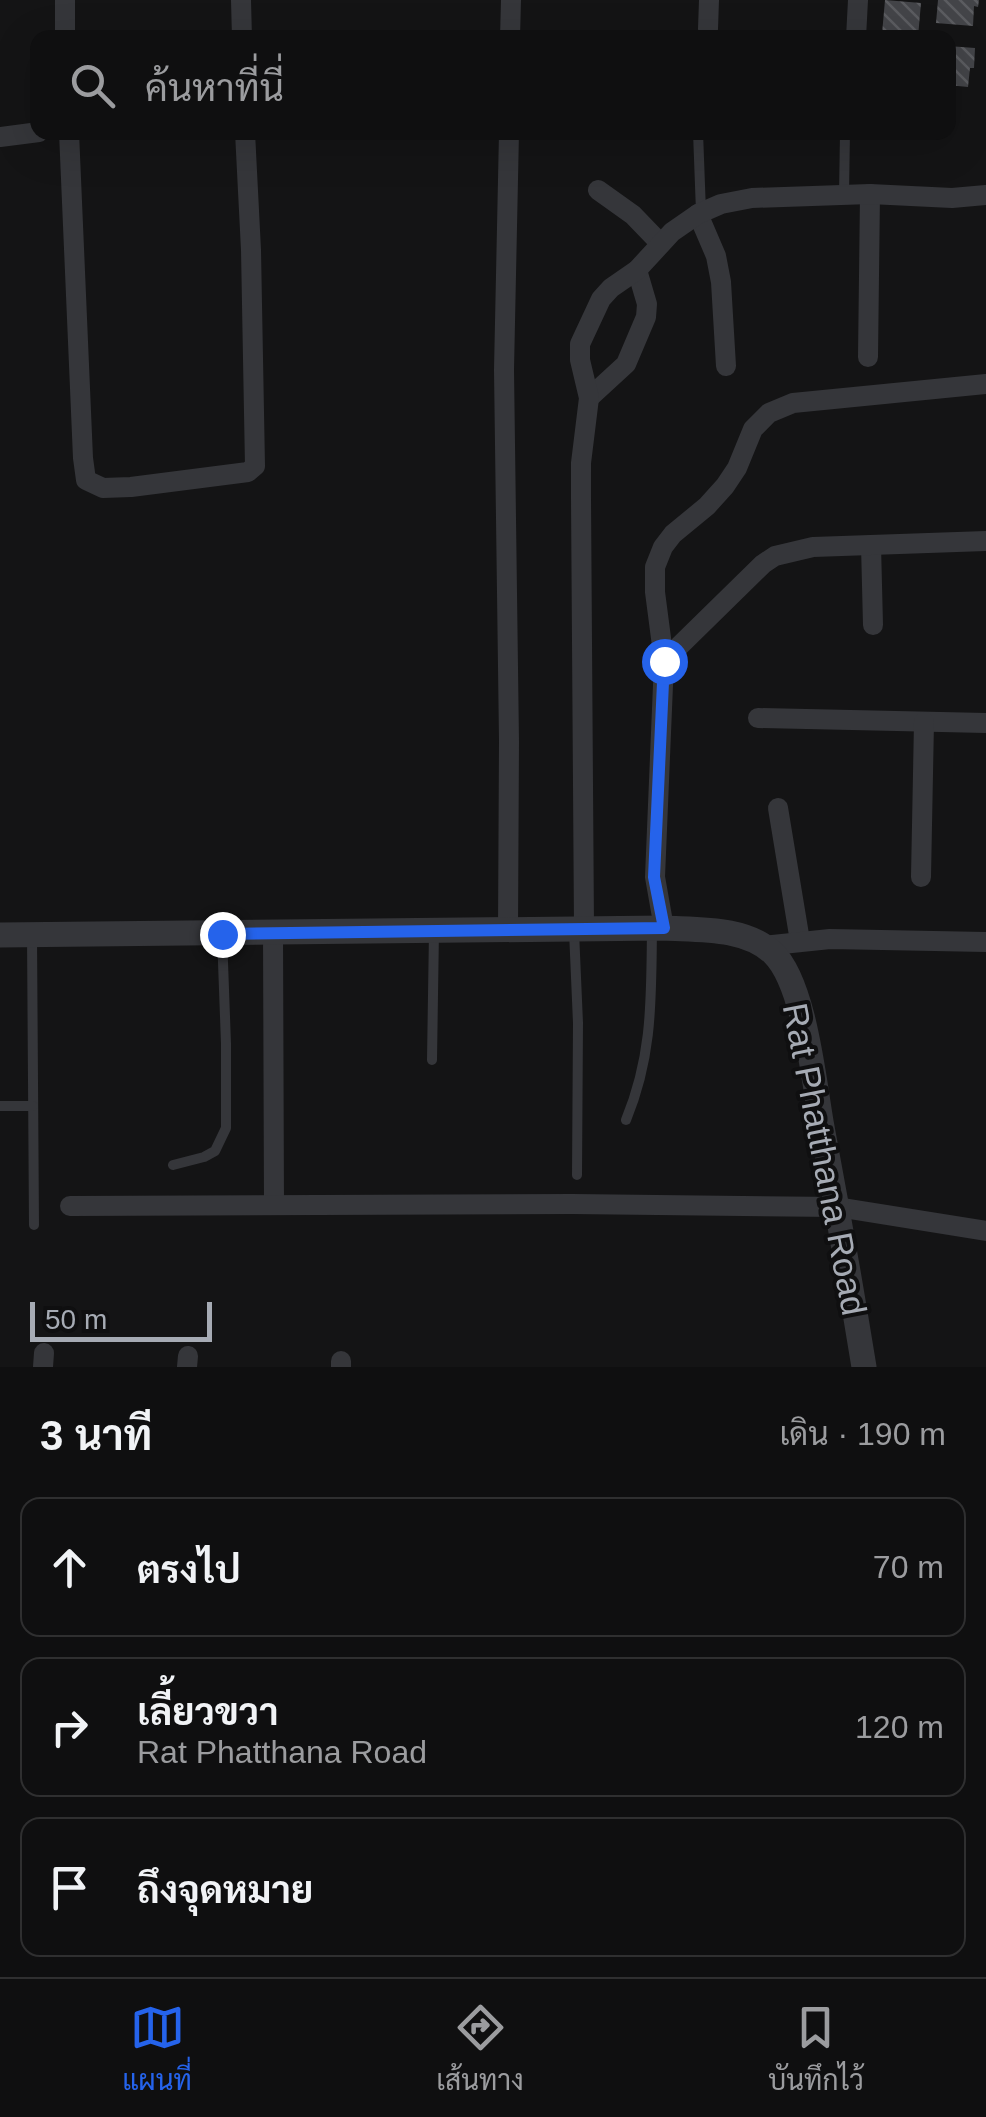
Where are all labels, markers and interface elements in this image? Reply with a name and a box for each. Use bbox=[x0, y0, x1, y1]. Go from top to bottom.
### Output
search box bbox=[30, 30, 956, 140]
icon: search bbox=[65, 58, 120, 113]
text: ค้นหาที่นี่ bbox=[145, 67, 284, 109]
route start bbox=[642, 639, 688, 685]
route end bbox=[200, 912, 246, 958]
street label: Rat Phatthana Road bbox=[776, 1000, 874, 1318]
scale bar bbox=[30, 1297, 212, 1342]
text: 50 m bbox=[45, 1304, 107, 1335]
text: 3 นาที bbox=[40, 1412, 152, 1459]
text: เดิน · 190 m bbox=[779, 1416, 946, 1452]
icon: ahead bbox=[42, 1540, 97, 1595]
text: ตรงไป bbox=[137, 1549, 241, 1591]
text: 70 m bbox=[873, 1549, 944, 1585]
text: เลี้ยวขวา bbox=[137, 1691, 279, 1733]
icon: right bbox=[42, 1700, 97, 1755]
text: 120 m bbox=[855, 1709, 944, 1745]
text: Rat Phatthana Road bbox=[137, 1734, 427, 1770]
icon: arrive bbox=[42, 1860, 97, 1915]
text: ถึงจุดหมาย bbox=[137, 1869, 313, 1911]
tab: แผนที่ bbox=[122, 2000, 192, 2097]
tab: เส้นทาง bbox=[436, 2000, 524, 2097]
tab: บันทึกไว้ bbox=[768, 2000, 864, 2097]

